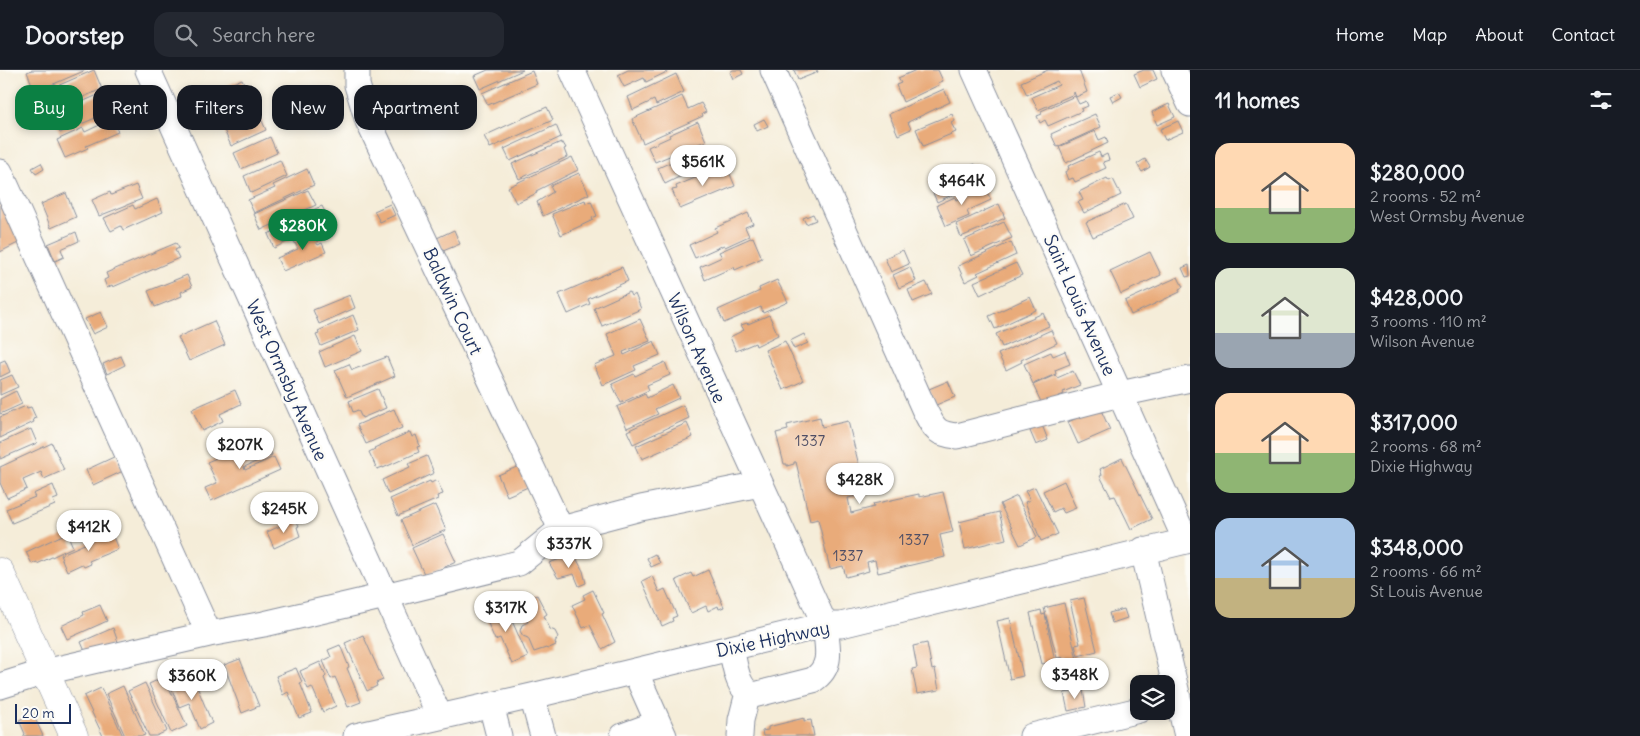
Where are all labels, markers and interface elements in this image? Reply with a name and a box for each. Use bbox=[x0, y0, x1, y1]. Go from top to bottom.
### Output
search box bbox=[154, 12, 504, 57]
text: Doorstep bbox=[25, 20, 124, 50]
icon: search bbox=[172, 21, 200, 49]
text: Search here bbox=[212, 23, 315, 47]
text: Home bbox=[1336, 23, 1384, 46]
text: Map bbox=[1412, 23, 1447, 46]
text: About bbox=[1475, 23, 1523, 46]
text: Contact bbox=[1551, 23, 1615, 46]
chip: Buy bbox=[15, 85, 83, 130]
chip: Rent bbox=[93, 85, 167, 130]
chip: Filters bbox=[177, 85, 262, 130]
chip: New bbox=[272, 85, 344, 130]
chip: Apartment bbox=[354, 85, 477, 130]
icon: filters bbox=[1587, 86, 1615, 114]
text: 11 homes bbox=[1215, 87, 1300, 114]
pin: $561K bbox=[668, 144, 738, 187]
text: $561K bbox=[681, 151, 725, 171]
text: $280,000 bbox=[1370, 159, 1465, 186]
icon: home bbox=[1255, 163, 1315, 223]
pin: $464K bbox=[927, 164, 997, 206]
text: $464K bbox=[939, 170, 985, 190]
text: 2 rooms · 52 m² bbox=[1370, 186, 1481, 206]
text: West Ormsby Avenue bbox=[1370, 206, 1525, 226]
pin: $280K bbox=[268, 208, 338, 251]
text: $280K bbox=[279, 215, 327, 235]
street label: Saint Louis Avenue bbox=[1039, 231, 1121, 379]
street label: Baldwin Court bbox=[418, 244, 488, 358]
text: $428,000 bbox=[1370, 284, 1463, 311]
icon: home bbox=[1255, 288, 1315, 348]
street label: Wilson Avenue bbox=[663, 290, 731, 406]
street label: West Ormsby Avenue bbox=[241, 296, 333, 464]
text: 3 rooms · 110 m² bbox=[1370, 311, 1487, 331]
text: Wilson Avenue bbox=[1370, 331, 1475, 351]
text: $317,000 bbox=[1370, 409, 1458, 436]
icon: home bbox=[1255, 413, 1315, 473]
pin: $207K bbox=[205, 428, 275, 470]
house number: 1337 bbox=[795, 431, 825, 450]
text: $207K bbox=[217, 434, 263, 454]
text: 2 rooms · 68 m² bbox=[1370, 436, 1482, 456]
text: Dixie Highway bbox=[1370, 456, 1473, 476]
pin: $428K bbox=[825, 462, 895, 505]
text: $428K bbox=[837, 469, 883, 489]
pin: $245K bbox=[249, 492, 319, 534]
text: $245K bbox=[261, 498, 307, 518]
pin: $412K bbox=[54, 510, 124, 552]
text: $412K bbox=[68, 516, 110, 536]
pin: $337K bbox=[534, 526, 604, 569]
house number: 1337 bbox=[899, 530, 929, 549]
text: $337K bbox=[547, 533, 591, 553]
text: $348,000 bbox=[1370, 534, 1464, 561]
icon: home bbox=[1255, 538, 1315, 598]
house number: 1337 bbox=[833, 546, 863, 565]
text: 2 rooms · 66 m² bbox=[1370, 561, 1482, 581]
text: St Louis Avenue bbox=[1370, 581, 1483, 601]
pin: $317K bbox=[471, 590, 541, 633]
text: $317K bbox=[485, 597, 527, 617]
street label: Dixie Highway bbox=[714, 616, 832, 662]
pin: $360K bbox=[157, 658, 227, 701]
pin: $348K bbox=[1040, 658, 1110, 700]
text: $348K bbox=[1052, 664, 1098, 684]
text: $360K bbox=[168, 665, 216, 685]
map controls bbox=[1130, 675, 1175, 720]
button: layers bbox=[1130, 675, 1175, 720]
scale bar bbox=[15, 701, 71, 724]
text: 20 m bbox=[22, 704, 55, 722]

